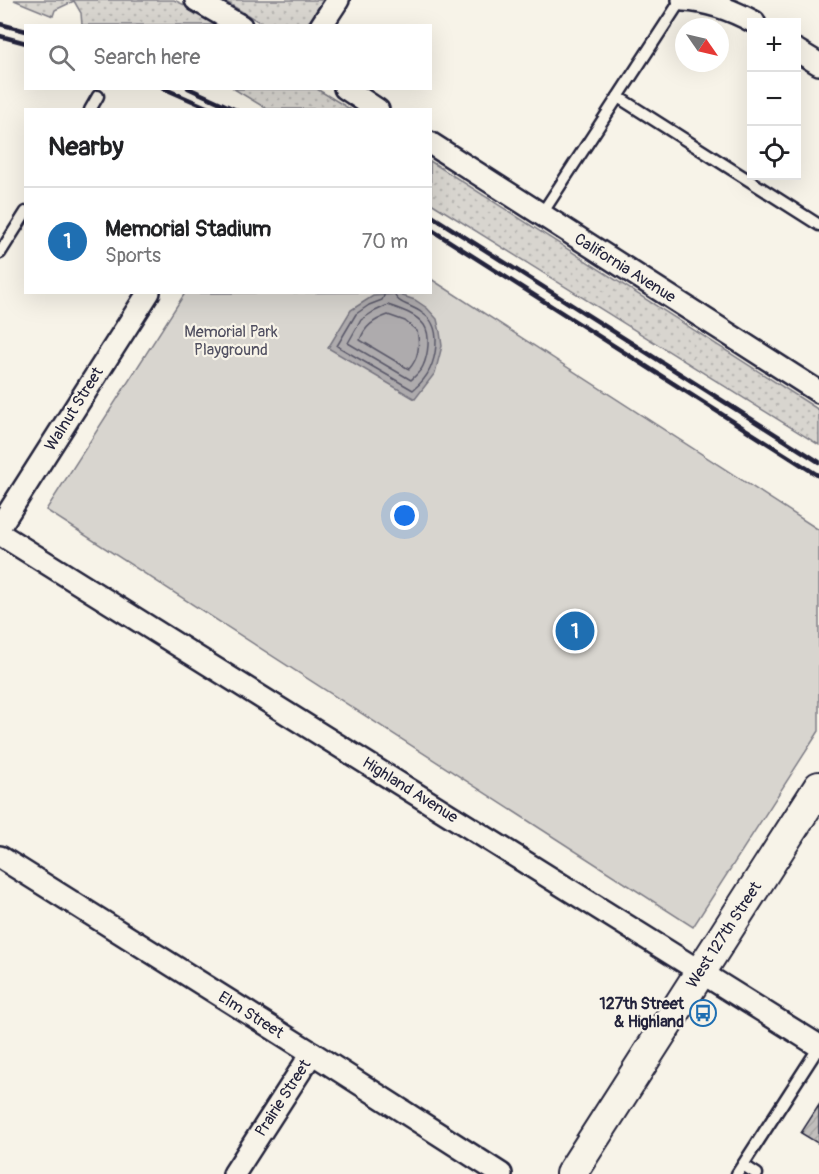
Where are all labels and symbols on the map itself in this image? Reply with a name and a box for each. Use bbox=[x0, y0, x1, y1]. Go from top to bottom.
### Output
north arrow bbox=[675, 18, 729, 72]
street label: California Avenue bbox=[571, 229, 679, 307]
park label: Memorial Park Playground bbox=[184, 322, 278, 360]
street label: Walnut Street bbox=[40, 363, 108, 455]
your location bbox=[390, 501, 419, 530]
pin: 1 bbox=[556, 608, 594, 654]
street label: Highland Avenue bbox=[358, 753, 462, 827]
street label: West 127th Street bbox=[682, 877, 766, 992]
street label: Elm Street bbox=[215, 987, 288, 1043]
place label: 127th Street & Highland bbox=[600, 994, 685, 1032]
bus stop icon: 127th Street & Highland bbox=[688, 998, 718, 1028]
street label: Prairie Street bbox=[251, 1055, 316, 1140]

